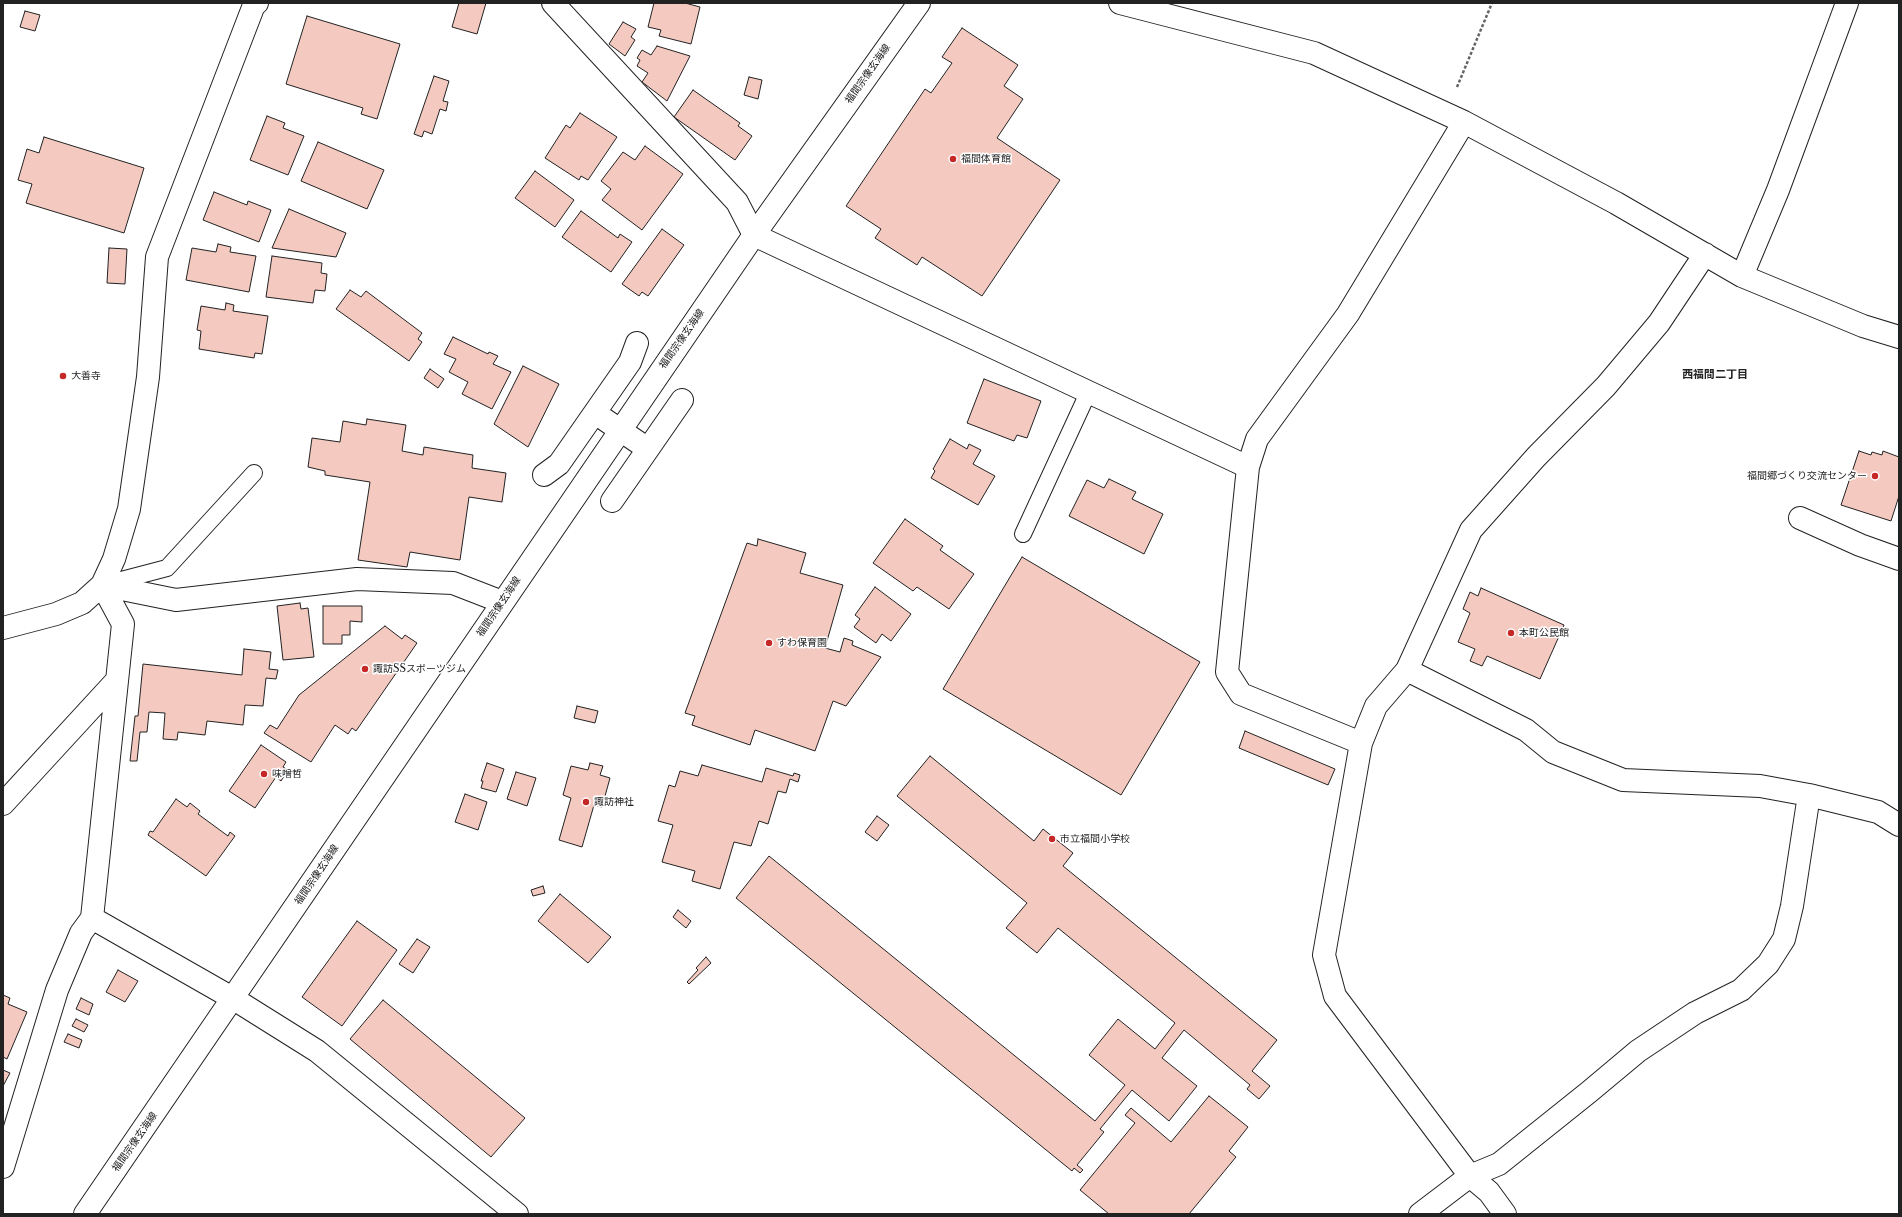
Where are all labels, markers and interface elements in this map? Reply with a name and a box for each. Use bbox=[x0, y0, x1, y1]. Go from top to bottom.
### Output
street label: 福間宗像玄海線 bbox=[843, 42, 893, 106]
place label: 福間体育館 bbox=[961, 153, 1011, 165]
marker: 福間体育館 bbox=[948, 154, 958, 164]
street label: 福間宗像玄海線 bbox=[657, 307, 707, 371]
district label: 西福間二丁目 bbox=[1682, 368, 1748, 382]
place label: 大善寺 bbox=[71, 370, 101, 382]
marker: 大善寺 bbox=[58, 371, 68, 381]
place label: 福間郷づくり交流センター bbox=[1747, 470, 1867, 482]
marker: 福間郷づくり交流センター bbox=[1870, 471, 1880, 481]
street label: 福間宗像玄海線 bbox=[474, 575, 524, 639]
place label: 本町公民館 bbox=[1519, 627, 1569, 639]
marker: 本町公民館 bbox=[1506, 628, 1516, 638]
place label: すわ保育園 bbox=[777, 637, 827, 649]
marker: すわ保育園 bbox=[764, 638, 774, 648]
place label: 諏訪SSスポーツジム bbox=[373, 663, 466, 675]
marker: 諏訪SSスポーツジム bbox=[360, 664, 370, 674]
place label: 味噌哲 bbox=[272, 768, 302, 780]
marker: 味噌哲 bbox=[259, 769, 269, 779]
place label: 諏訪神社 bbox=[594, 796, 634, 808]
marker: 諏訪神社 bbox=[581, 797, 591, 807]
place label: 市立福間小学校 bbox=[1060, 833, 1130, 845]
marker: 市立福間小学校 bbox=[1047, 834, 1057, 844]
street label: 福間宗像玄海線 bbox=[292, 843, 342, 907]
street label: 福間宗像玄海線 bbox=[110, 1110, 160, 1174]

